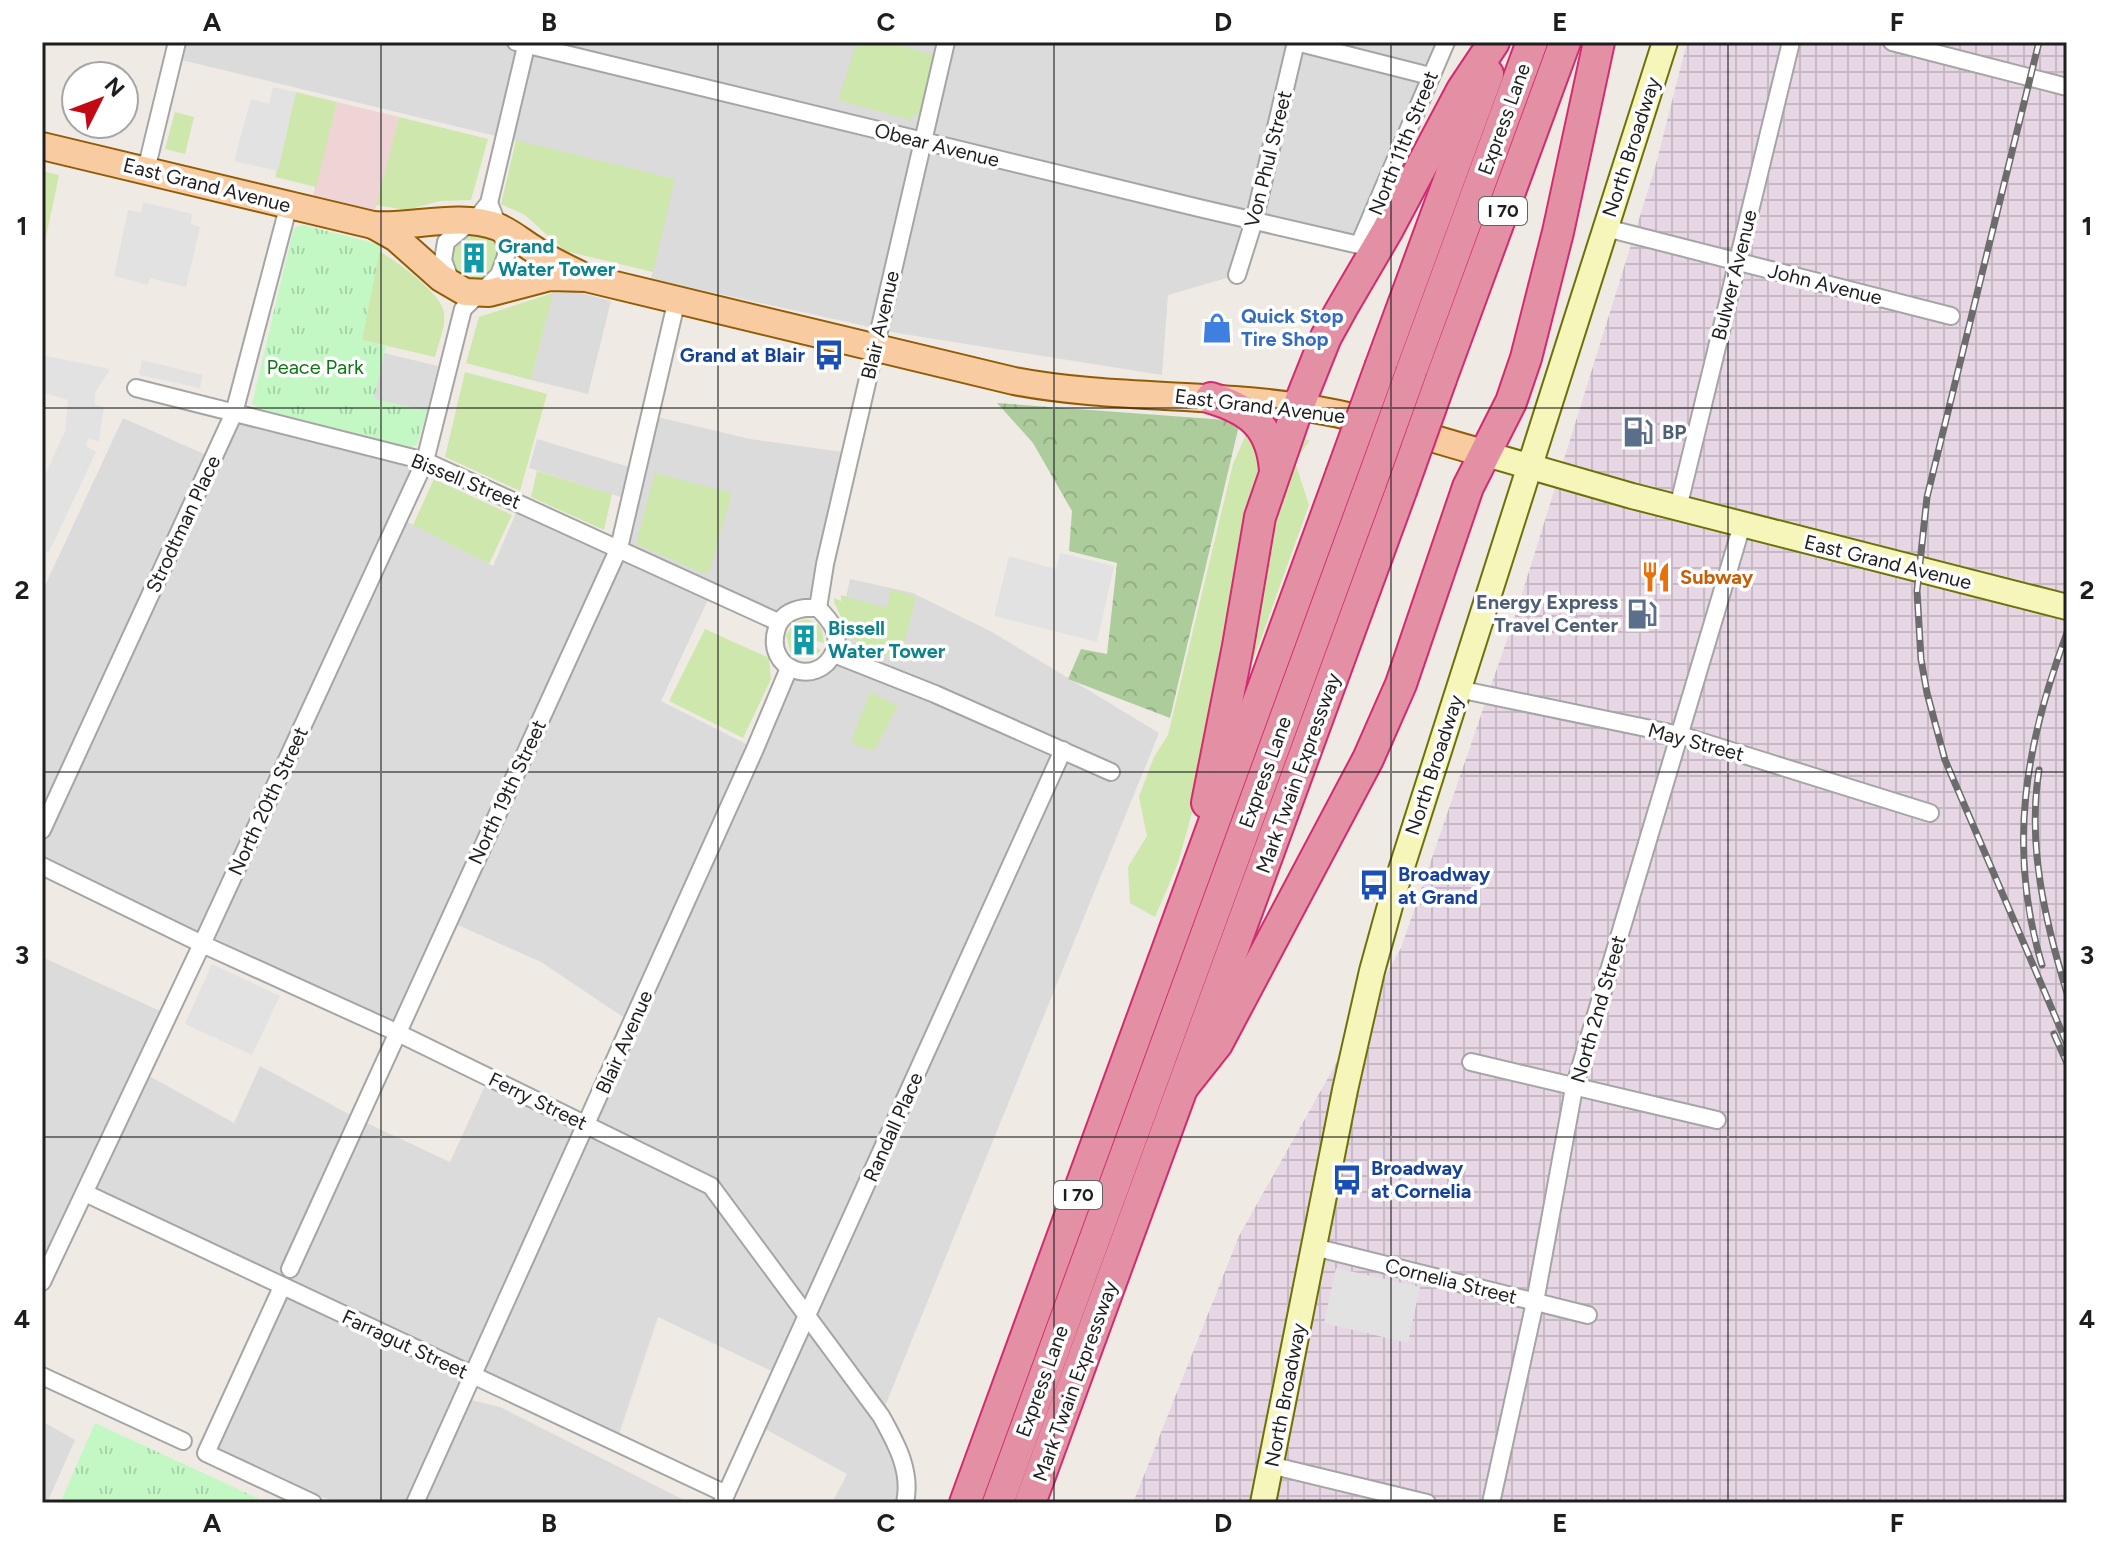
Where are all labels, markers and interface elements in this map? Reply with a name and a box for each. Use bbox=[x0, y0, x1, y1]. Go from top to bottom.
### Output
text: A bbox=[203, 6, 222, 38]
text: B bbox=[541, 6, 557, 38]
text: C bbox=[877, 6, 896, 38]
text: D bbox=[1214, 6, 1232, 38]
text: E bbox=[1552, 6, 1568, 38]
text: F bbox=[1890, 6, 1904, 38]
north arrow bbox=[60, 60, 140, 140]
street label: Express Lane bbox=[1473, 60, 1535, 178]
street label: North 11th Street bbox=[1363, 67, 1443, 219]
text: N bbox=[99, 72, 130, 102]
street label: North Broadway bbox=[1597, 73, 1665, 220]
street label: Von Phul Street bbox=[1239, 88, 1297, 230]
street label: Obear Avenue bbox=[872, 118, 1002, 172]
street label: East Grand Avenue bbox=[121, 153, 293, 217]
road number: I 70 bbox=[1479, 197, 1527, 225]
street label: Bulwer Avenue bbox=[1706, 207, 1762, 343]
text: 1 bbox=[17, 210, 27, 242]
text: 1 bbox=[2082, 210, 2092, 242]
place label: Grand Water Tower bbox=[498, 234, 616, 281]
building icon: Grand Water Tower bbox=[457, 241, 491, 275]
street label: John Avenue bbox=[1765, 258, 1885, 310]
street label: Blair Avenue bbox=[856, 268, 904, 382]
place label: Quick Stop Tire Shop bbox=[1241, 304, 1343, 351]
shop icon: Quick Stop Tire Shop bbox=[1200, 311, 1234, 345]
bus stop icon: Grand at Blair bbox=[812, 338, 846, 372]
place label: Grand at Blair bbox=[680, 343, 805, 367]
park label: Peace Park bbox=[266, 355, 364, 379]
street label: East Grand Avenue bbox=[1173, 384, 1347, 428]
fuel station icon: BP bbox=[1621, 415, 1655, 449]
place label: BP bbox=[1662, 420, 1686, 444]
street label: Bissell Street bbox=[408, 448, 524, 514]
street label: Strodtman Place bbox=[141, 451, 225, 596]
street label: East Grand Avenue bbox=[1802, 530, 1974, 594]
restaurant icon: Subway bbox=[1639, 560, 1673, 594]
place label: Subway bbox=[1680, 565, 1754, 589]
text: 2 bbox=[14, 574, 30, 606]
text: 2 bbox=[2079, 574, 2095, 606]
place label: Energy Express Travel Center bbox=[1476, 590, 1618, 637]
fuel station icon: Energy Express Travel Center bbox=[1625, 597, 1659, 631]
place label: Bissell Water Tower bbox=[828, 616, 946, 663]
building icon: Bissell Water Tower bbox=[787, 623, 821, 657]
street label: Mark Twain Expressway bbox=[1251, 669, 1346, 876]
street label: North Broadway bbox=[1400, 691, 1468, 838]
street label: Express Lane bbox=[1234, 713, 1296, 831]
street label: North 19th Street bbox=[463, 716, 551, 868]
street label: May Street bbox=[1645, 718, 1747, 766]
street label: North 20th Street bbox=[223, 723, 313, 879]
place label: Broadway at Grand bbox=[1398, 862, 1491, 909]
bus stop icon: Broadway at Grand bbox=[1357, 868, 1391, 902]
street label: North 2nd Street bbox=[1565, 932, 1631, 1086]
text: 3 bbox=[15, 939, 29, 971]
text: 3 bbox=[2080, 939, 2094, 971]
street label: Blair Avenue bbox=[591, 986, 658, 1097]
street label: Ferry Street bbox=[485, 1067, 591, 1135]
street label: Randall Place bbox=[858, 1068, 928, 1186]
place label: Broadway at Cornelia bbox=[1371, 1156, 1471, 1203]
bus stop icon: Broadway at Cornelia bbox=[1330, 1163, 1364, 1197]
road number: I 70 bbox=[1054, 1181, 1102, 1209]
street label: Cornelia Street bbox=[1383, 1253, 1519, 1309]
street label: Mark Twain Expressway bbox=[1028, 1277, 1123, 1484]
text: 4 bbox=[14, 1303, 30, 1335]
text: 4 bbox=[2079, 1303, 2095, 1335]
street label: Farragut Street bbox=[338, 1304, 472, 1384]
street label: North Broadway bbox=[1259, 1321, 1311, 1469]
street label: Express Lane bbox=[1011, 1322, 1073, 1440]
text: A bbox=[203, 1507, 222, 1539]
text: B bbox=[541, 1507, 557, 1539]
text: C bbox=[877, 1507, 896, 1539]
text: D bbox=[1214, 1507, 1232, 1539]
text: E bbox=[1552, 1507, 1568, 1539]
text: F bbox=[1890, 1507, 1904, 1539]

